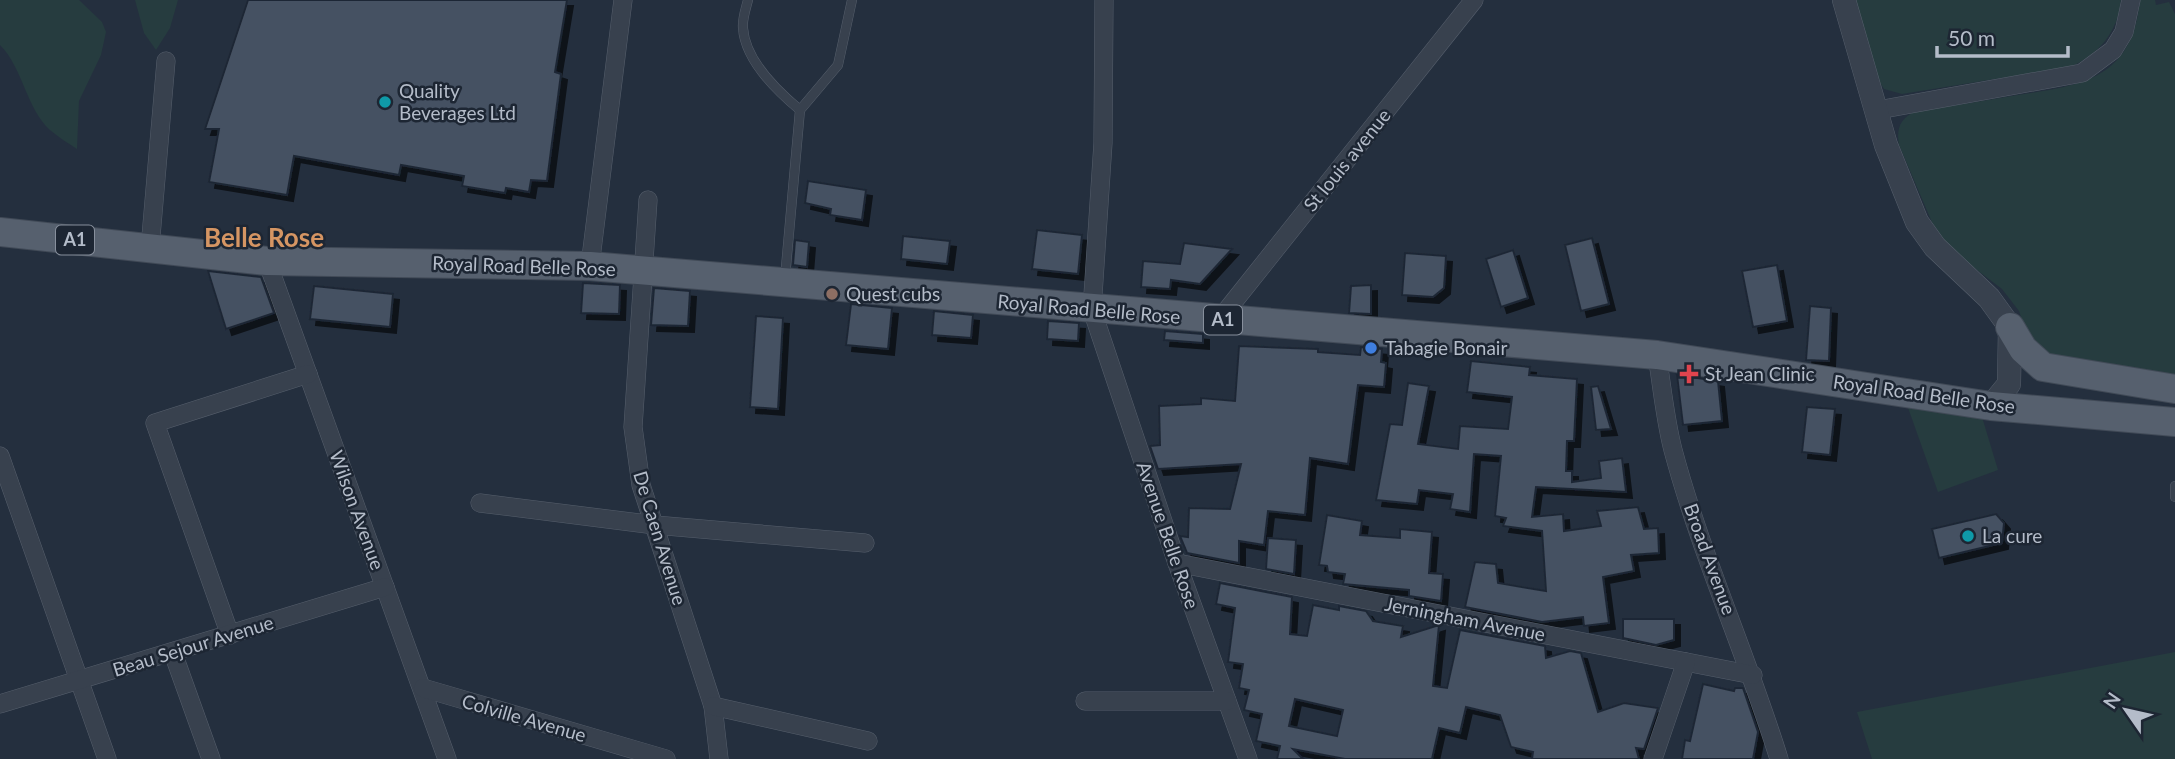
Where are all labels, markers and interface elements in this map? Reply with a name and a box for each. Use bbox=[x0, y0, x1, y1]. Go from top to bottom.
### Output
scale bar bbox=[1937, 14, 2068, 58]
text: 50 m bbox=[1948, 25, 1995, 50]
place label: Quality Beverages Ltd bbox=[399, 79, 516, 124]
marker: Quality Beverages Ltd bbox=[377, 94, 393, 110]
street label: St louis avenue bbox=[1298, 104, 1395, 216]
district label: Belle Rose bbox=[204, 221, 324, 253]
road number: A1 bbox=[56, 226, 94, 254]
street label: Royal Road Belle Rose bbox=[432, 251, 616, 280]
place label: Quest cubs bbox=[846, 282, 940, 305]
marker: Quest cubs bbox=[824, 286, 840, 302]
street label: Royal Road Belle Rose bbox=[997, 289, 1181, 328]
road number: A1 bbox=[1204, 306, 1242, 334]
place label: Tabagie Bonair bbox=[1385, 336, 1507, 359]
marker: Tabagie Bonair bbox=[1363, 340, 1379, 356]
place label: St Jean Clinic bbox=[1705, 362, 1815, 385]
marker: St Jean Clinic bbox=[1679, 364, 1699, 384]
street label: Royal Road Belle Rose bbox=[1832, 369, 2017, 418]
street label: Wilson Avenue bbox=[325, 447, 390, 573]
street label: Avenue Belle Rose bbox=[1133, 458, 1204, 611]
street label: De Caen Avenue bbox=[629, 468, 692, 608]
street label: Broad Avenue bbox=[1680, 500, 1741, 618]
place label: La cure bbox=[1982, 524, 2042, 547]
marker: La cure bbox=[1960, 528, 1976, 544]
street label: Jerningham Avenue bbox=[1383, 592, 1547, 645]
street label: Beau Sejour Avenue bbox=[110, 610, 276, 681]
north arrow bbox=[2091, 675, 2161, 745]
text: N bbox=[2098, 688, 2125, 713]
street label: Colville Avenue bbox=[459, 689, 589, 746]

